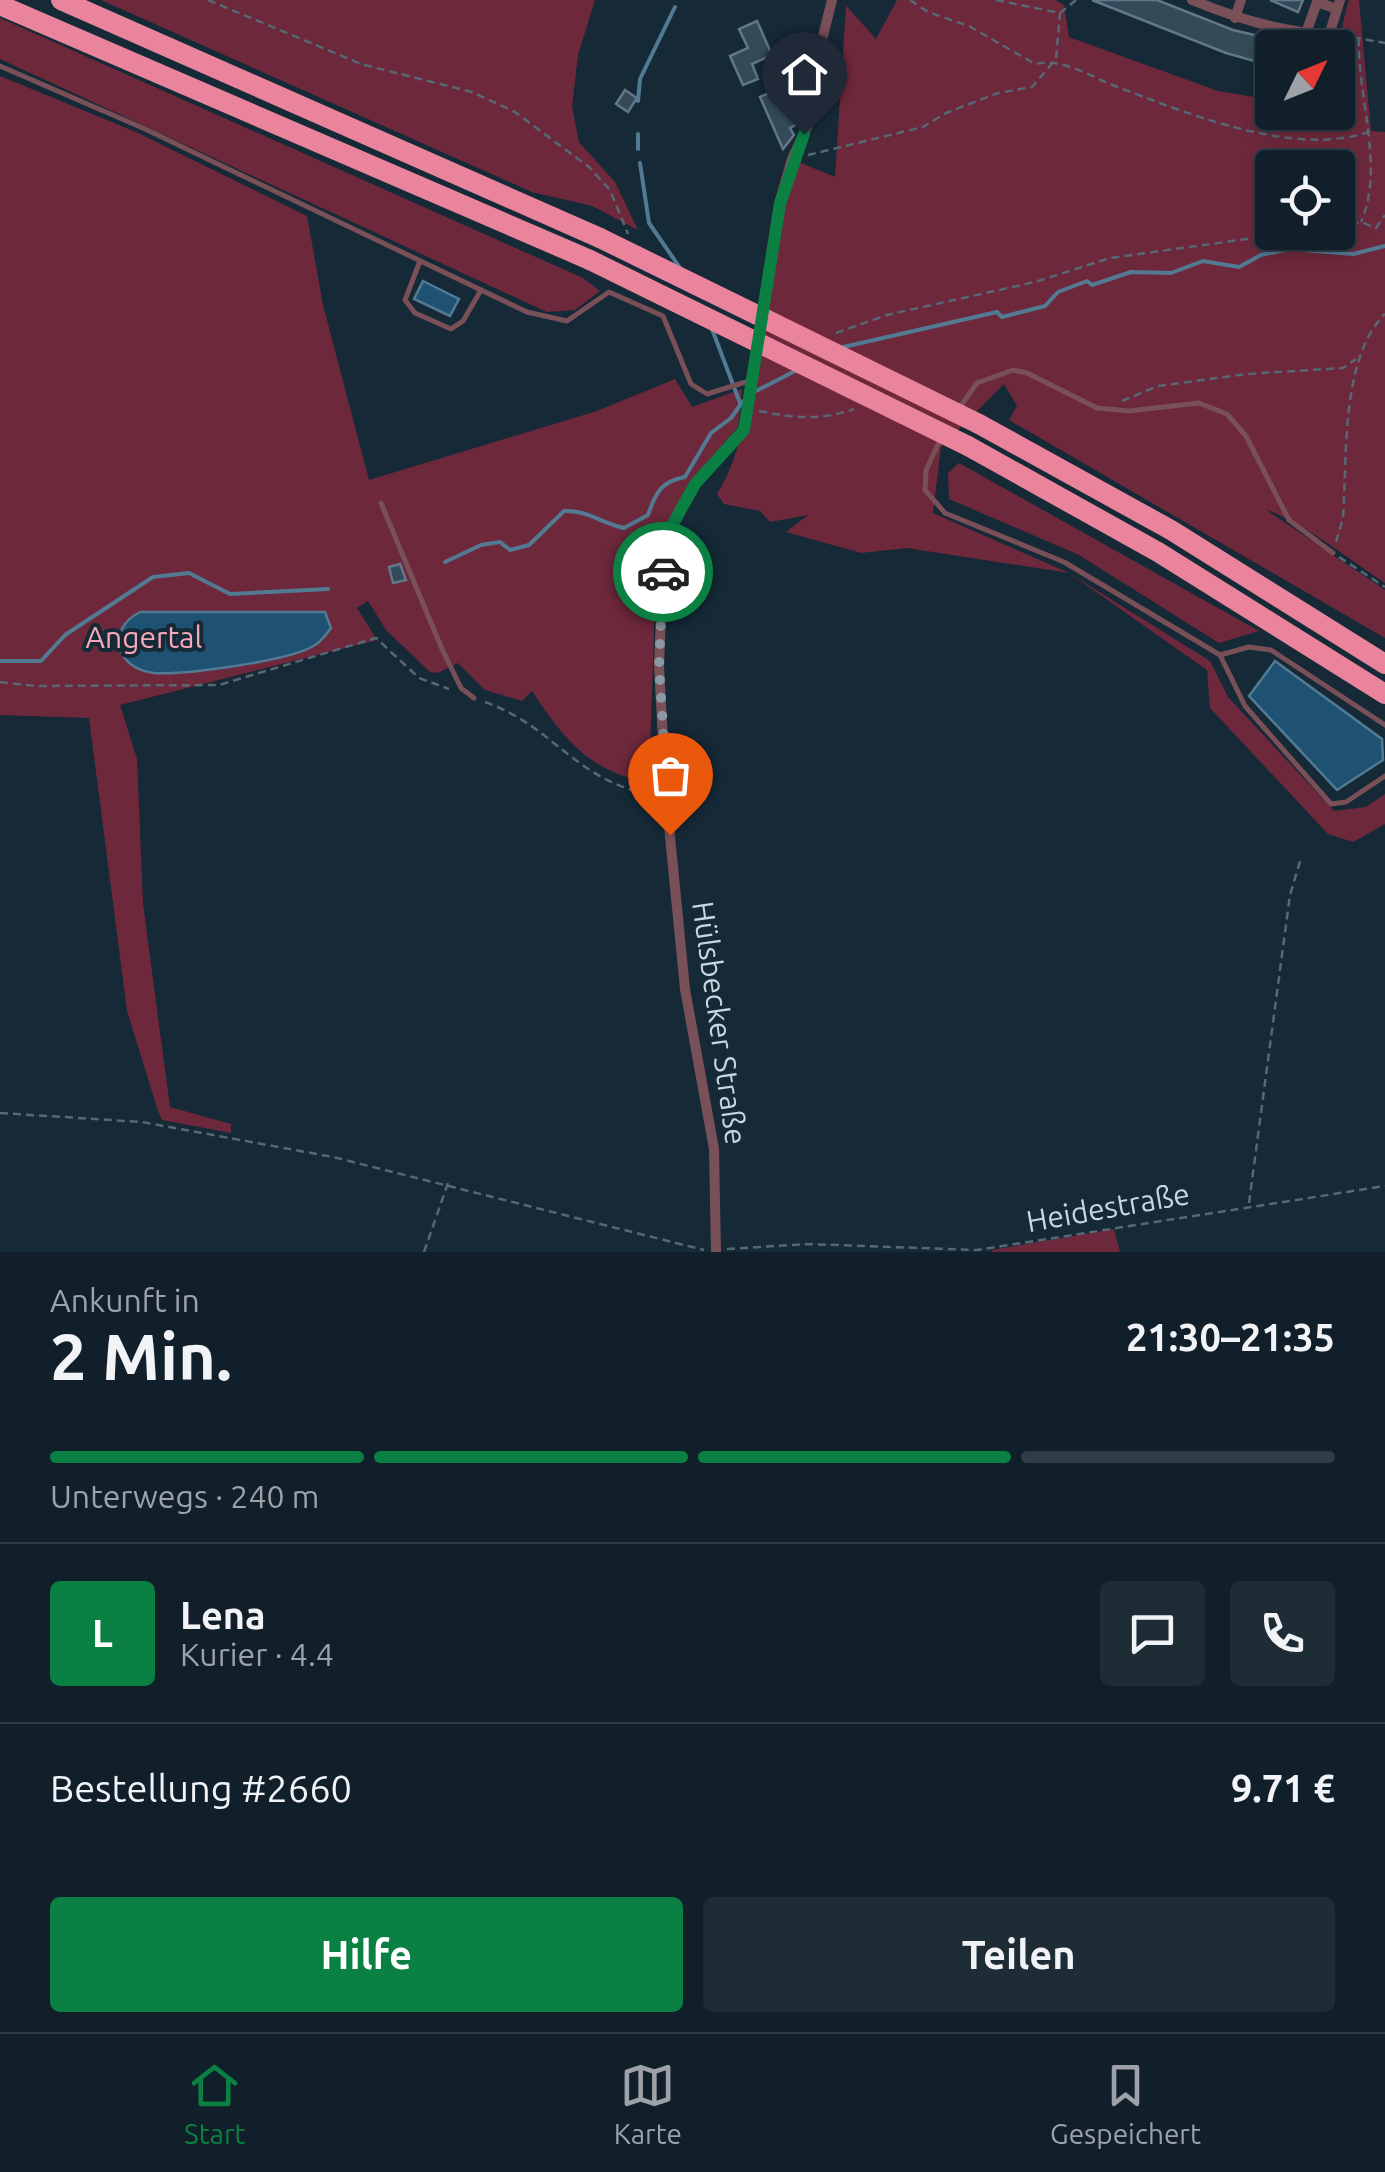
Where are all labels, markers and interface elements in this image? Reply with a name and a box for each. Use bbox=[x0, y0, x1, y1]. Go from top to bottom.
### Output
north arrow bbox=[1255, 30, 1355, 130]
map controls bbox=[1255, 30, 1355, 250]
pin bbox=[762, 32, 847, 135]
icon: home bbox=[777, 47, 832, 102]
button: locate bbox=[1255, 150, 1355, 250]
courier bbox=[613, 522, 713, 622]
icon: car bbox=[636, 545, 691, 600]
park label: Angertal bbox=[86, 620, 203, 654]
pin bbox=[628, 733, 713, 836]
icon: bag bbox=[643, 748, 698, 803]
street label: Hülsbecker Straße bbox=[686, 899, 754, 1147]
street label: Heidestraße bbox=[1024, 1176, 1192, 1238]
text: Ankunft in bbox=[50, 1282, 200, 1318]
text: 21:30–21:35 bbox=[1126, 1316, 1335, 1358]
text: 2 Min. bbox=[50, 1319, 232, 1392]
text: Unterwegs · 240 m bbox=[50, 1478, 319, 1514]
button: chat bbox=[1100, 1581, 1205, 1686]
button: phone bbox=[1230, 1581, 1335, 1686]
text: Lena bbox=[180, 1594, 266, 1636]
text: L bbox=[92, 1612, 113, 1654]
text: Kurier · 4.4 bbox=[180, 1636, 334, 1672]
text: Bestellung #2660 bbox=[50, 1767, 352, 1809]
text: 9.71 € bbox=[1231, 1767, 1335, 1809]
button: Hilfe bbox=[50, 1897, 683, 2012]
button: Teilen bbox=[703, 1897, 1335, 2012]
tab: Start bbox=[184, 2058, 246, 2149]
tab: Karte bbox=[614, 2058, 682, 2149]
tab: Gespeichert bbox=[1050, 2058, 1201, 2149]

